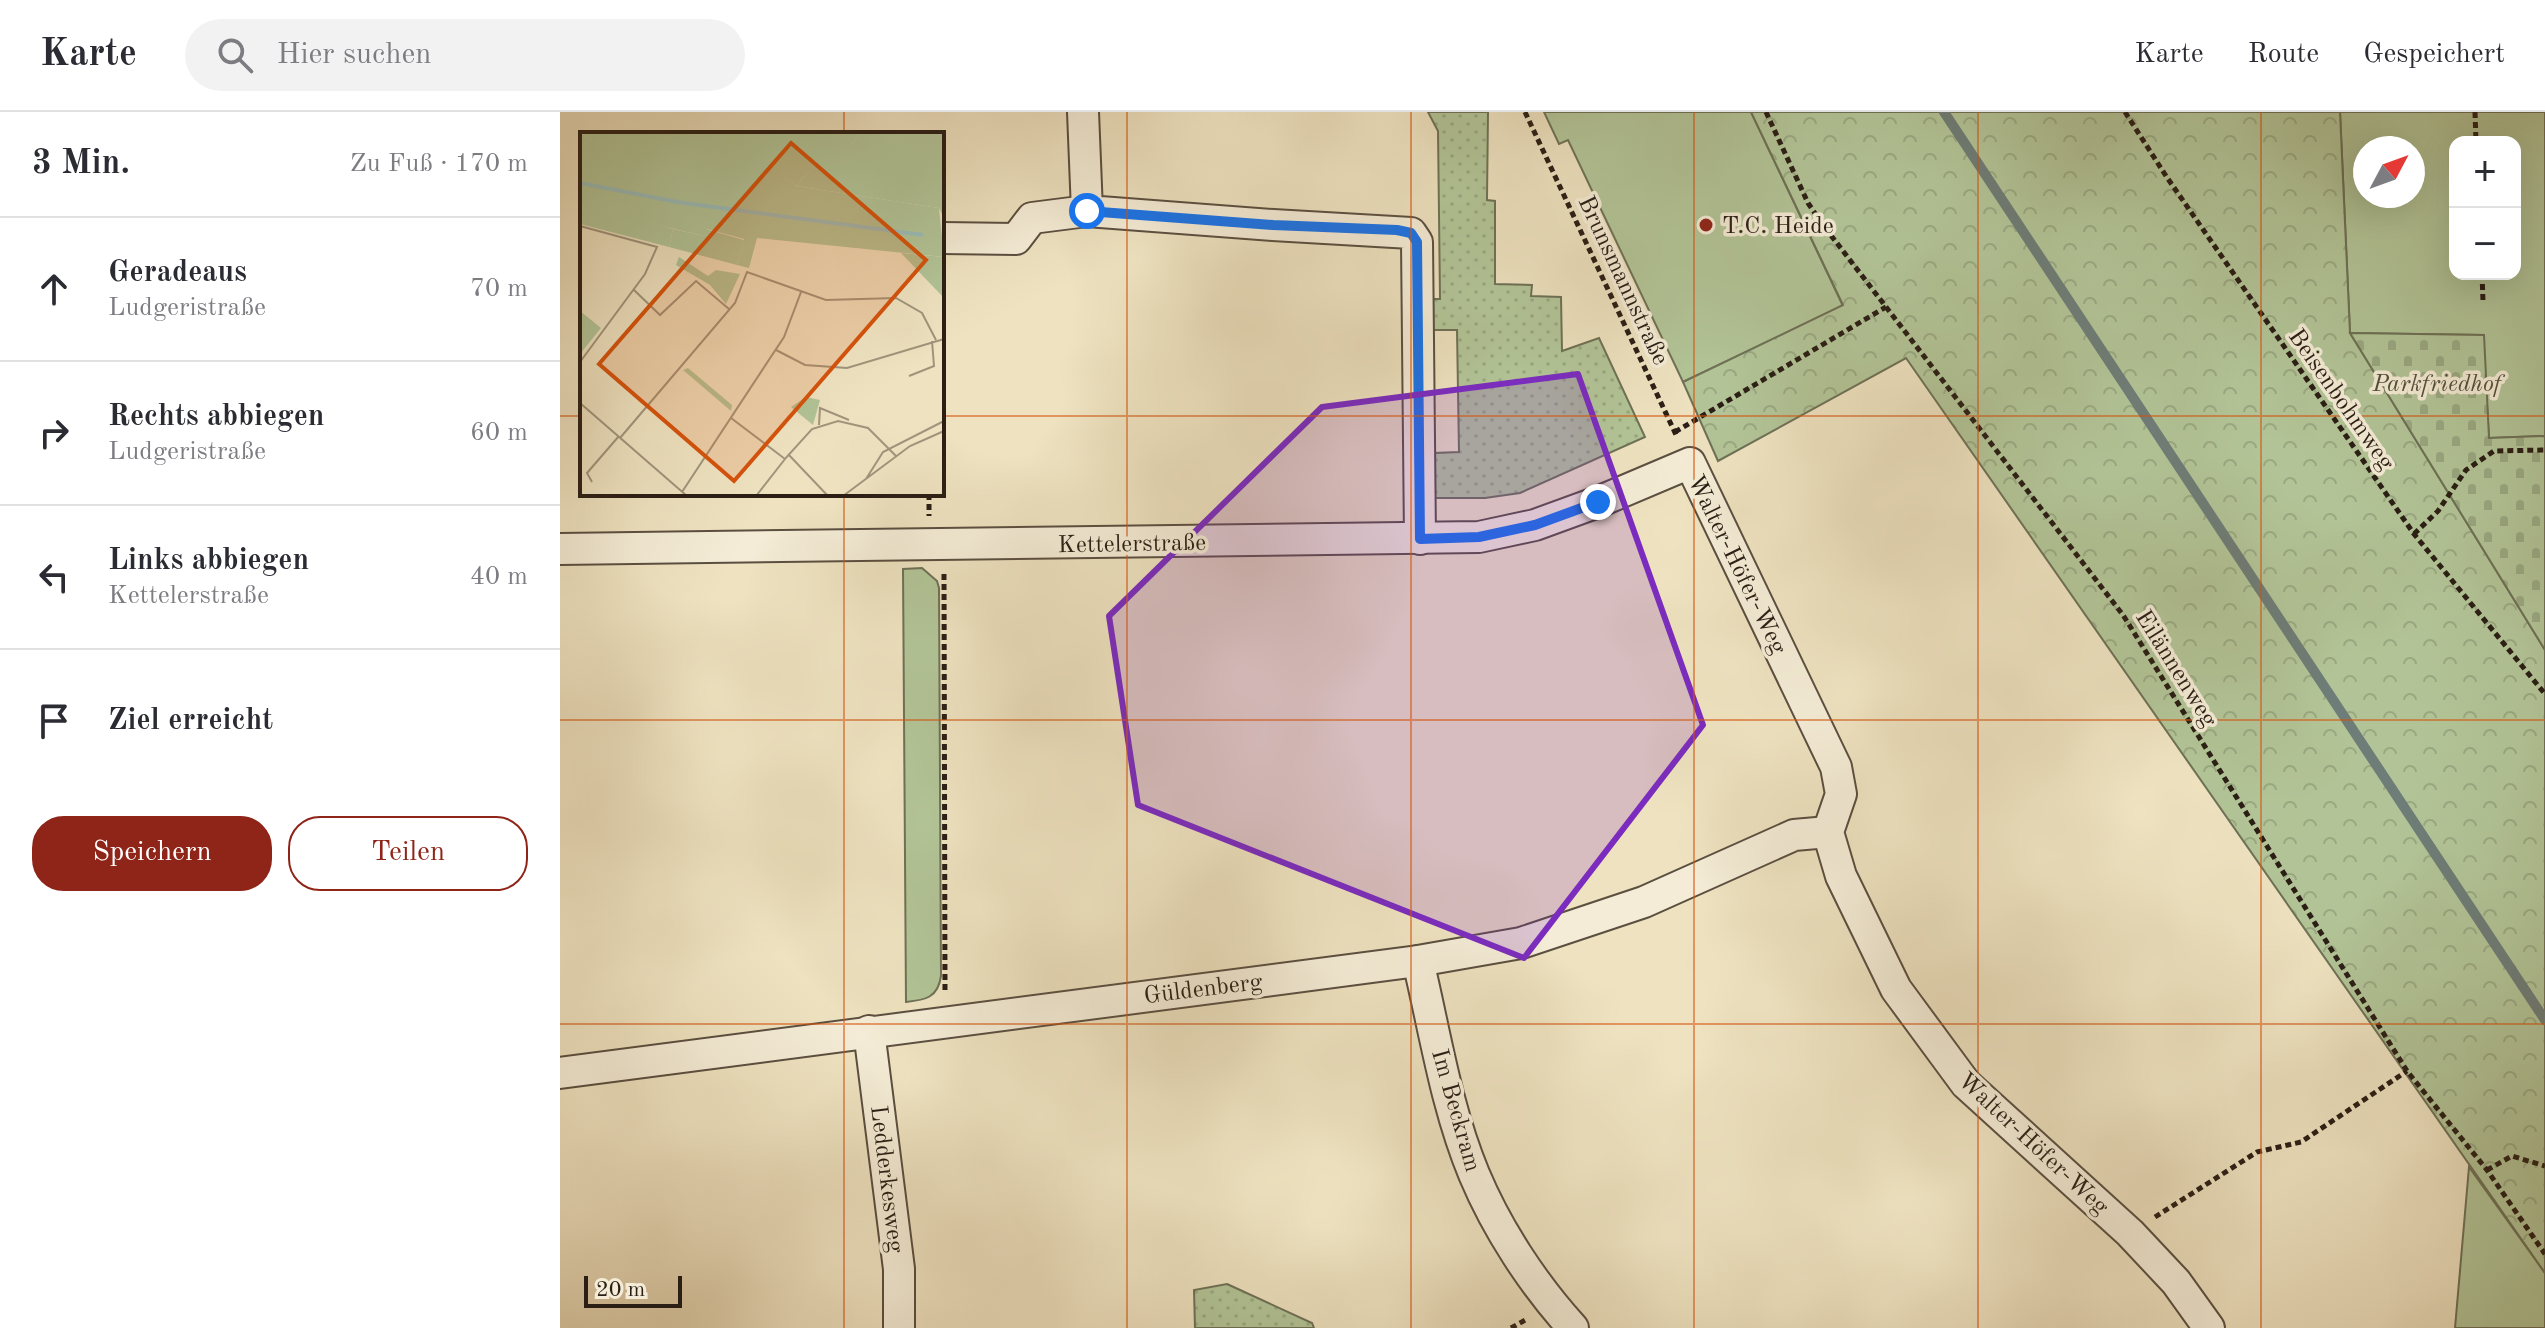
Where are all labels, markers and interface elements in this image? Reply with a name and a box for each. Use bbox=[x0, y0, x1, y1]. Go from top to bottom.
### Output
search box bbox=[185, 19, 745, 91]
icon: search bbox=[213, 33, 257, 77]
text: Karte bbox=[40, 36, 137, 74]
text: Hier suchen bbox=[277, 40, 432, 70]
text: Karte bbox=[2135, 41, 2204, 69]
text: Route bbox=[2248, 41, 2319, 69]
text: Gespeichert bbox=[2363, 41, 2505, 69]
inset map bbox=[580, 132, 944, 496]
north arrow bbox=[2353, 136, 2425, 208]
map controls bbox=[2449, 136, 2521, 280]
button: + bbox=[2449, 136, 2521, 208]
text: 3 Min. bbox=[32, 147, 130, 181]
text: Zu Fuß · 170 m bbox=[350, 151, 528, 177]
route start bbox=[1069, 193, 1105, 229]
street label: Brunsmannstraße bbox=[1573, 193, 1672, 369]
button: − bbox=[2449, 208, 2521, 280]
place label: T.C. Heide bbox=[1722, 215, 1834, 239]
marker: T.C. Heide bbox=[1697, 216, 1715, 234]
text: Geradeaus bbox=[108, 258, 247, 288]
icon: ahead bbox=[32, 267, 76, 311]
text: 70 m bbox=[470, 276, 528, 302]
text: Ludgeristraße bbox=[108, 295, 266, 321]
street label: Beisenbohmweg bbox=[2283, 325, 2398, 475]
park label: Parkfriedhof bbox=[2371, 373, 2506, 397]
text: Rechts abbiegen bbox=[108, 402, 325, 432]
icon: right bbox=[32, 411, 76, 455]
text: 60 m bbox=[470, 420, 528, 446]
text: Ludgeristraße bbox=[108, 439, 266, 465]
street label: Walter-Höfer-Weg bbox=[1682, 472, 1790, 658]
route end bbox=[1580, 484, 1616, 520]
street label: Kettelerstraße bbox=[1058, 532, 1207, 558]
text: Links abbiegen bbox=[108, 546, 309, 576]
icon: left bbox=[32, 555, 76, 599]
text: 40 m bbox=[470, 564, 528, 590]
text: Kettelerstraße bbox=[108, 583, 269, 609]
street label: Eilännenweg bbox=[2130, 606, 2221, 732]
icon: arrive bbox=[32, 699, 76, 743]
text: Ziel erreicht bbox=[108, 706, 273, 736]
button: Speichern bbox=[32, 816, 272, 891]
button: Teilen bbox=[288, 816, 528, 891]
street label: Güldenberg bbox=[1143, 971, 1264, 1009]
street label: Im Beckram bbox=[1426, 1046, 1484, 1175]
street label: Walter-Höfer-Weg bbox=[1953, 1069, 2113, 1220]
street label: Ledderkesweg bbox=[865, 1104, 907, 1254]
scale bar bbox=[584, 1272, 682, 1308]
text: 20 m bbox=[596, 1279, 645, 1301]

